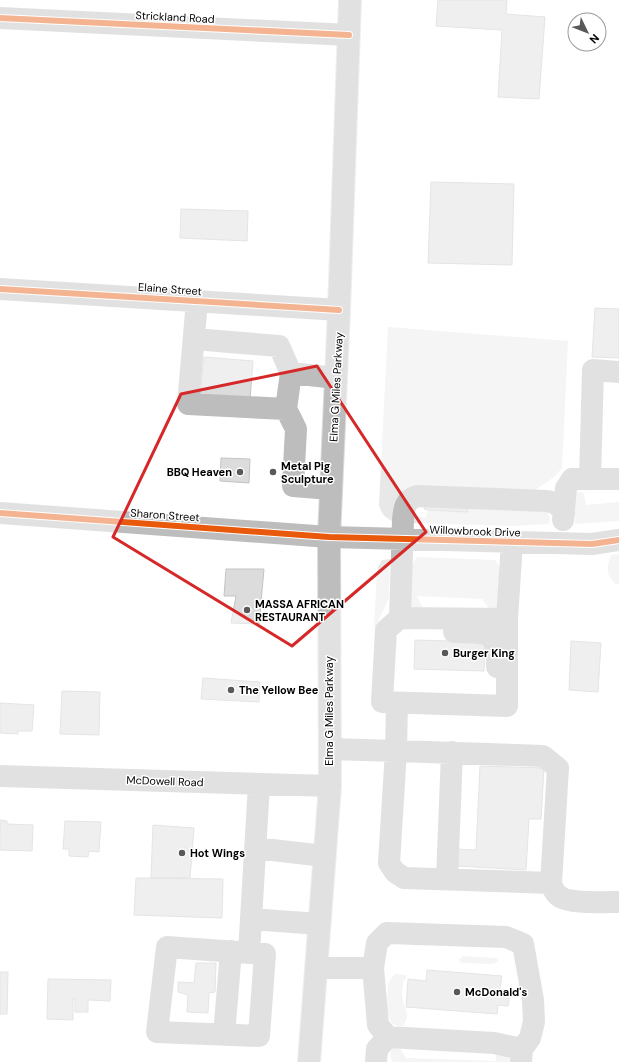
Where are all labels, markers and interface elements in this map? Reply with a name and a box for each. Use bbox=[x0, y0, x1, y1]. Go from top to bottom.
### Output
street label: Strickland Road bbox=[135, 8, 215, 26]
north arrow bbox=[567, 12, 607, 52]
text: N bbox=[586, 31, 602, 47]
street label: Elaine Street bbox=[138, 280, 202, 298]
street label: Elma G Miles Parkway bbox=[326, 332, 346, 442]
place label: Metal Pig Sculpture bbox=[281, 459, 334, 486]
place label: BBQ Heaven bbox=[167, 465, 232, 479]
marker: BBQ Heaven bbox=[235, 467, 245, 477]
marker: Metal Pig Sculpture bbox=[268, 467, 278, 477]
street label: Sharon Street bbox=[130, 506, 200, 524]
street label: Willowbrook Drive bbox=[429, 522, 521, 540]
place label: MASSA AFRICAN RESTAURANT bbox=[255, 597, 344, 624]
marker: MASSA AFRICAN RESTAURANT bbox=[242, 605, 252, 615]
place label: Burger King bbox=[453, 646, 515, 660]
marker: Burger King bbox=[440, 648, 450, 658]
street label: Elma G Miles Parkway bbox=[322, 656, 336, 766]
place label: The Yellow Bee bbox=[239, 683, 319, 697]
marker: The Yellow Bee bbox=[226, 685, 236, 695]
street label: McDowell Road bbox=[126, 773, 204, 789]
place label: Hot Wings bbox=[190, 846, 245, 860]
marker: Hot Wings bbox=[177, 848, 187, 858]
place label: McDonald's bbox=[465, 985, 527, 999]
marker: McDonald's bbox=[452, 987, 462, 997]

